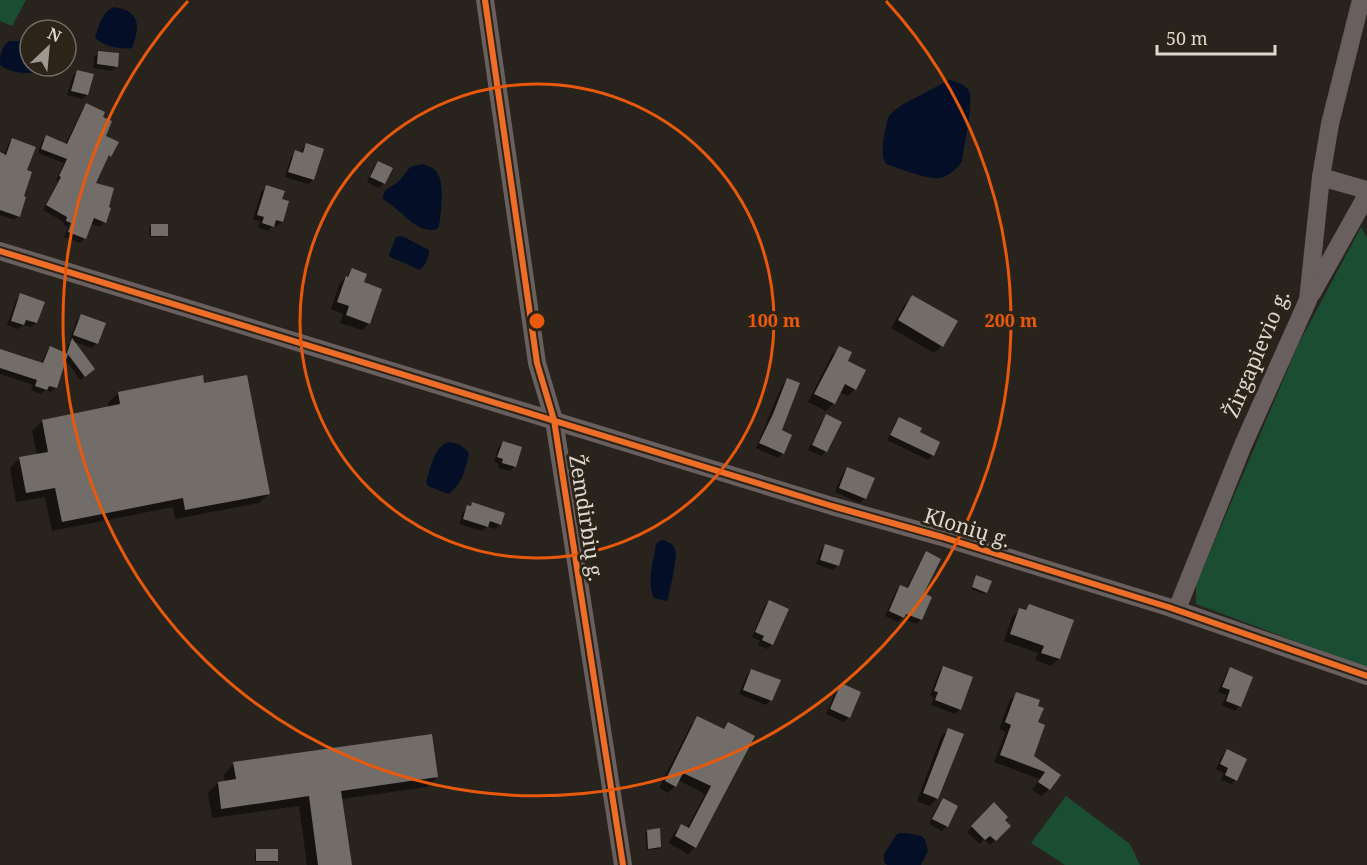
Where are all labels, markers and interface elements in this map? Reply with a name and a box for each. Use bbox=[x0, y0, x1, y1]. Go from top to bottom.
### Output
north arrow bbox=[18, 18, 78, 78]
scale bar bbox=[1157, 18, 1276, 56]
text: N bbox=[44, 22, 65, 47]
text: 50 m bbox=[1166, 26, 1208, 50]
street label: Žirgapievio g. bbox=[1217, 286, 1296, 422]
text: 100 m bbox=[748, 308, 801, 332]
text: 200 m bbox=[985, 308, 1038, 332]
centre of rings bbox=[527, 311, 547, 331]
street label: Žemdirbių g. bbox=[563, 452, 611, 583]
street label: Klonių g. bbox=[921, 501, 1014, 553]

